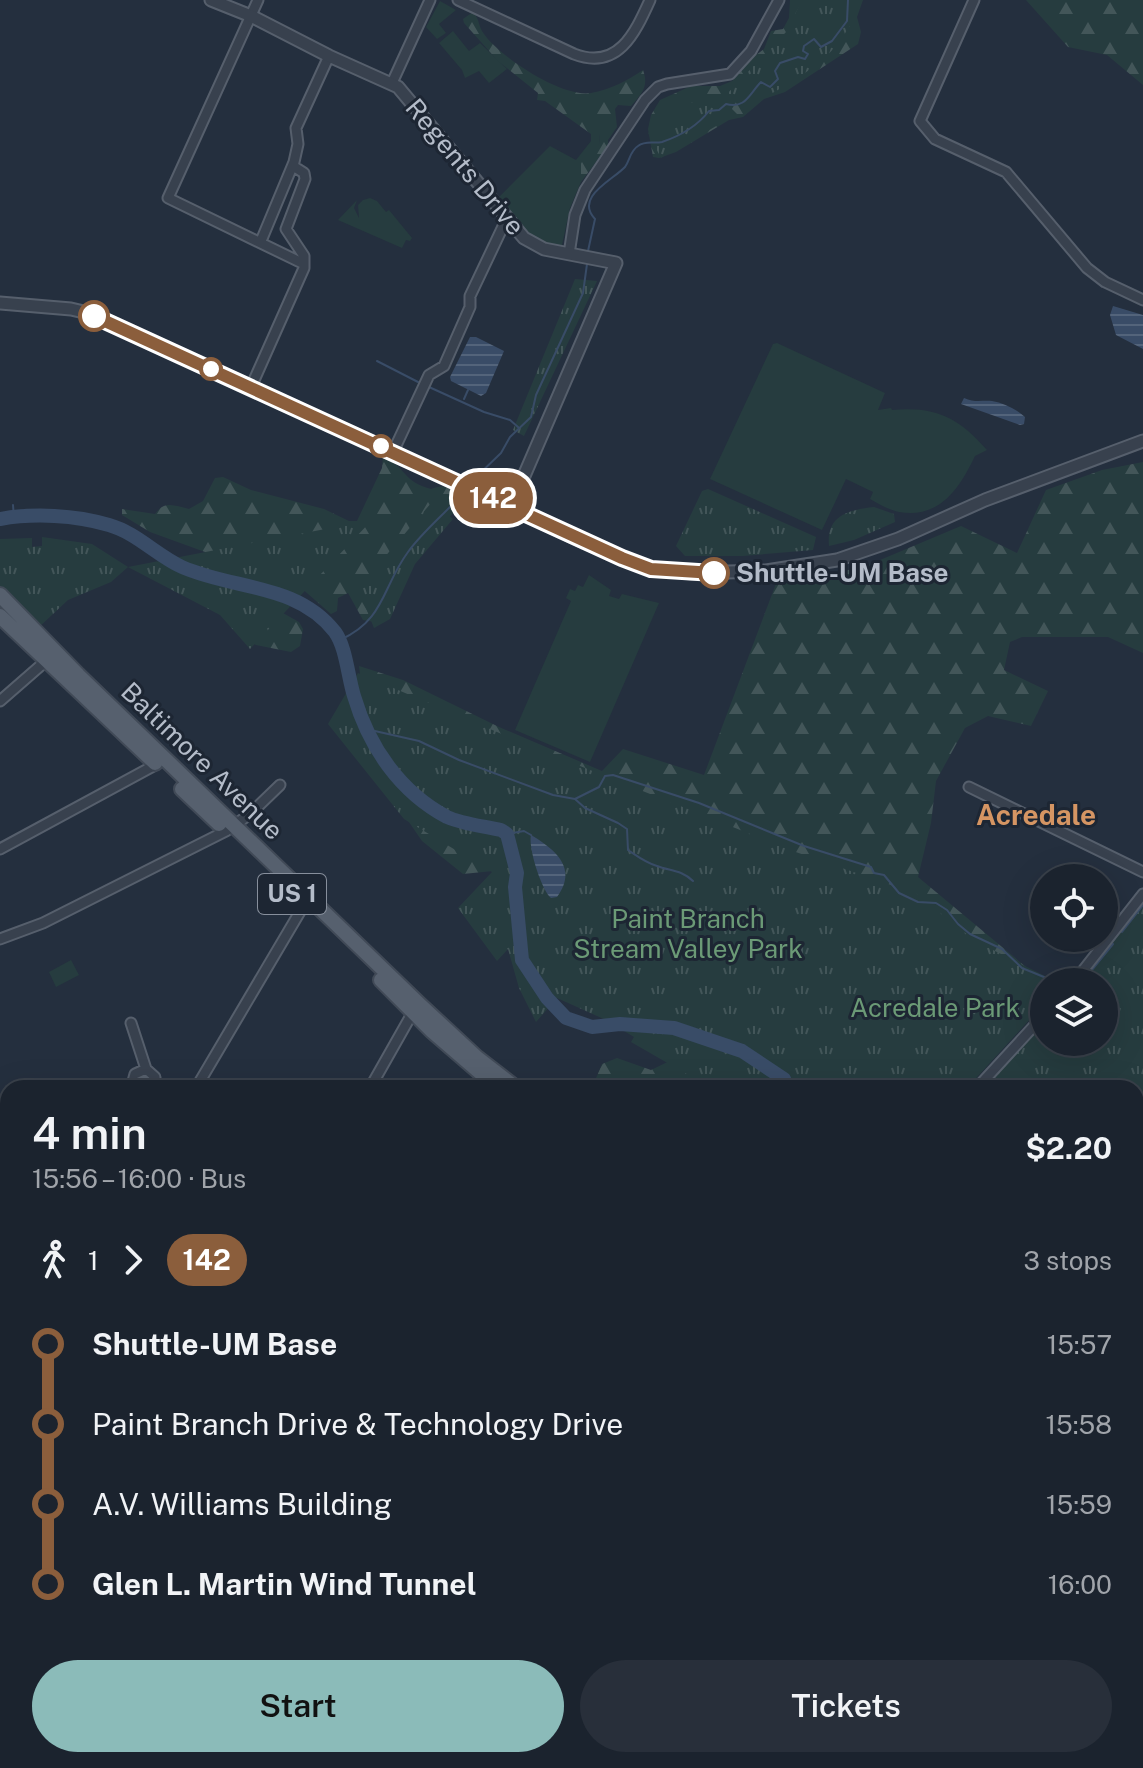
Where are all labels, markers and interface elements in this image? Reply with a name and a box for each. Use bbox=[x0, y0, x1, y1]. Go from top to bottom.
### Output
street label: Regents Drive bbox=[399, 92, 531, 241]
unlabelled marker bbox=[79, 301, 109, 331]
unlabelled marker bbox=[200, 358, 222, 380]
unlabelled marker bbox=[370, 435, 392, 457]
line badge: 142 bbox=[447, 472, 539, 524]
text: 142 bbox=[469, 481, 517, 514]
place label: Shuttle-UM Base bbox=[736, 557, 949, 588]
marker: Shuttle-UM Base bbox=[699, 558, 729, 588]
street label: Baltimore Avenue bbox=[115, 676, 290, 846]
district label: Acredale bbox=[976, 798, 1096, 831]
map controls bbox=[1030, 864, 1118, 1056]
button: locate bbox=[1030, 864, 1118, 952]
road number: US 1 bbox=[258, 874, 326, 914]
park label: Paint Branch Stream Valley Park bbox=[573, 903, 803, 964]
button: layers bbox=[1030, 968, 1118, 1056]
park label: Acredale Park bbox=[850, 992, 1020, 1023]
text: 4 min bbox=[32, 1107, 147, 1159]
text: $2.20 bbox=[1025, 1130, 1112, 1166]
text: 15:56 – 16:00 · Bus bbox=[32, 1163, 246, 1194]
icon: walk bbox=[32, 1238, 76, 1282]
icon: forward bbox=[111, 1238, 155, 1282]
text: 142 bbox=[183, 1243, 231, 1276]
text: 1 bbox=[88, 1245, 99, 1276]
text: 3 stops bbox=[1023, 1245, 1112, 1276]
text: Shuttle-UM Base bbox=[92, 1326, 337, 1362]
text: 15:57 bbox=[1047, 1329, 1112, 1360]
text: Paint Branch Drive & Technology Drive bbox=[92, 1406, 623, 1442]
text: 15:58 bbox=[1045, 1409, 1112, 1440]
text: A.V. Williams Building bbox=[92, 1486, 392, 1522]
text: 15:59 bbox=[1046, 1489, 1112, 1520]
text: Glen L. Martin Wind Tunnel bbox=[92, 1566, 477, 1602]
text: 16:00 bbox=[1048, 1569, 1112, 1600]
button: Start bbox=[32, 1660, 564, 1752]
button: Tickets bbox=[580, 1660, 1112, 1752]

